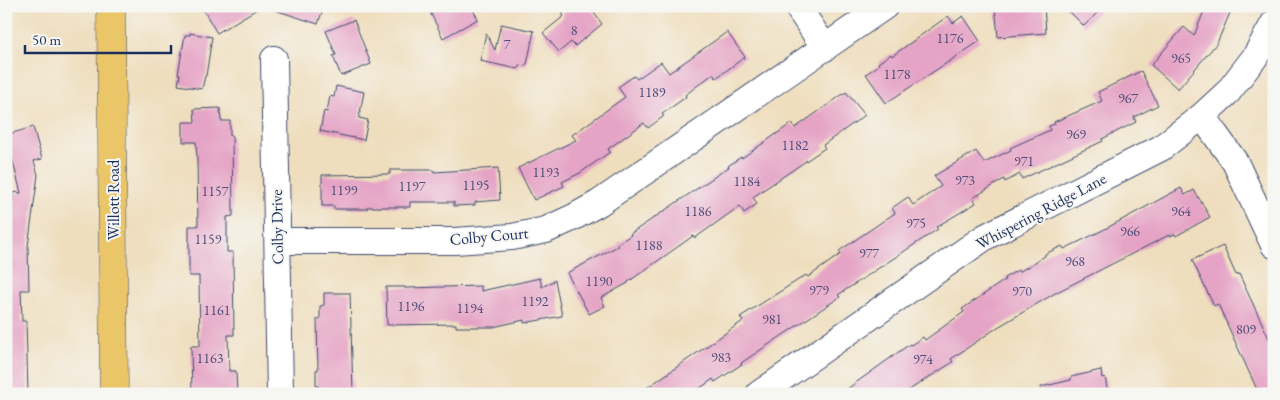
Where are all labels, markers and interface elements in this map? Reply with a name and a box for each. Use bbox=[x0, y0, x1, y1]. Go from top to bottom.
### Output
house number: 8 bbox=[571, 21, 578, 39]
scale bar bbox=[25, 22, 171, 54]
house number: 1176 bbox=[937, 29, 964, 47]
text: 50 m bbox=[32, 30, 61, 49]
house number: 7 bbox=[504, 35, 511, 53]
house number: 965 bbox=[1171, 49, 1191, 67]
house number: 1178 bbox=[884, 65, 911, 83]
house number: 1189 bbox=[639, 83, 666, 101]
house number: 967 bbox=[1118, 89, 1138, 107]
house number: 969 bbox=[1066, 125, 1086, 143]
house number: 1182 bbox=[782, 136, 809, 154]
house number: 971 bbox=[1014, 152, 1034, 170]
street label: Willott Road bbox=[103, 159, 124, 240]
house number: 1193 bbox=[533, 163, 560, 181]
street label: Whispering Ridge Lane bbox=[972, 168, 1110, 254]
house number: 973 bbox=[955, 171, 975, 189]
house number: 1184 bbox=[734, 172, 761, 190]
house number: 1195 bbox=[463, 176, 489, 194]
house number: 1197 bbox=[399, 177, 426, 195]
house number: 1199 bbox=[331, 181, 358, 199]
house number: 1157 bbox=[202, 182, 229, 200]
street label: Colby Drive bbox=[266, 189, 288, 265]
house number: 1186 bbox=[685, 202, 712, 220]
house number: 964 bbox=[1171, 202, 1191, 220]
house number: 975 bbox=[906, 214, 926, 232]
street label: Colby Court bbox=[449, 222, 529, 250]
house number: 966 bbox=[1120, 222, 1140, 240]
house number: 1159 bbox=[195, 230, 222, 248]
house number: 1188 bbox=[636, 236, 663, 254]
house number: 977 bbox=[859, 244, 879, 262]
house number: 968 bbox=[1065, 252, 1085, 270]
house number: 1190 bbox=[586, 272, 613, 290]
house number: 979 bbox=[809, 281, 829, 299]
house number: 970 bbox=[1012, 282, 1032, 300]
house number: 1192 bbox=[522, 292, 549, 310]
house number: 1196 bbox=[398, 297, 425, 315]
house number: 1194 bbox=[457, 299, 484, 317]
house number: 1161 bbox=[204, 301, 230, 319]
house number: 981 bbox=[762, 310, 782, 328]
house number: 809 bbox=[1236, 320, 1256, 338]
house number: 983 bbox=[711, 348, 731, 366]
house number: 1163 bbox=[197, 349, 224, 367]
house number: 974 bbox=[913, 350, 933, 368]

